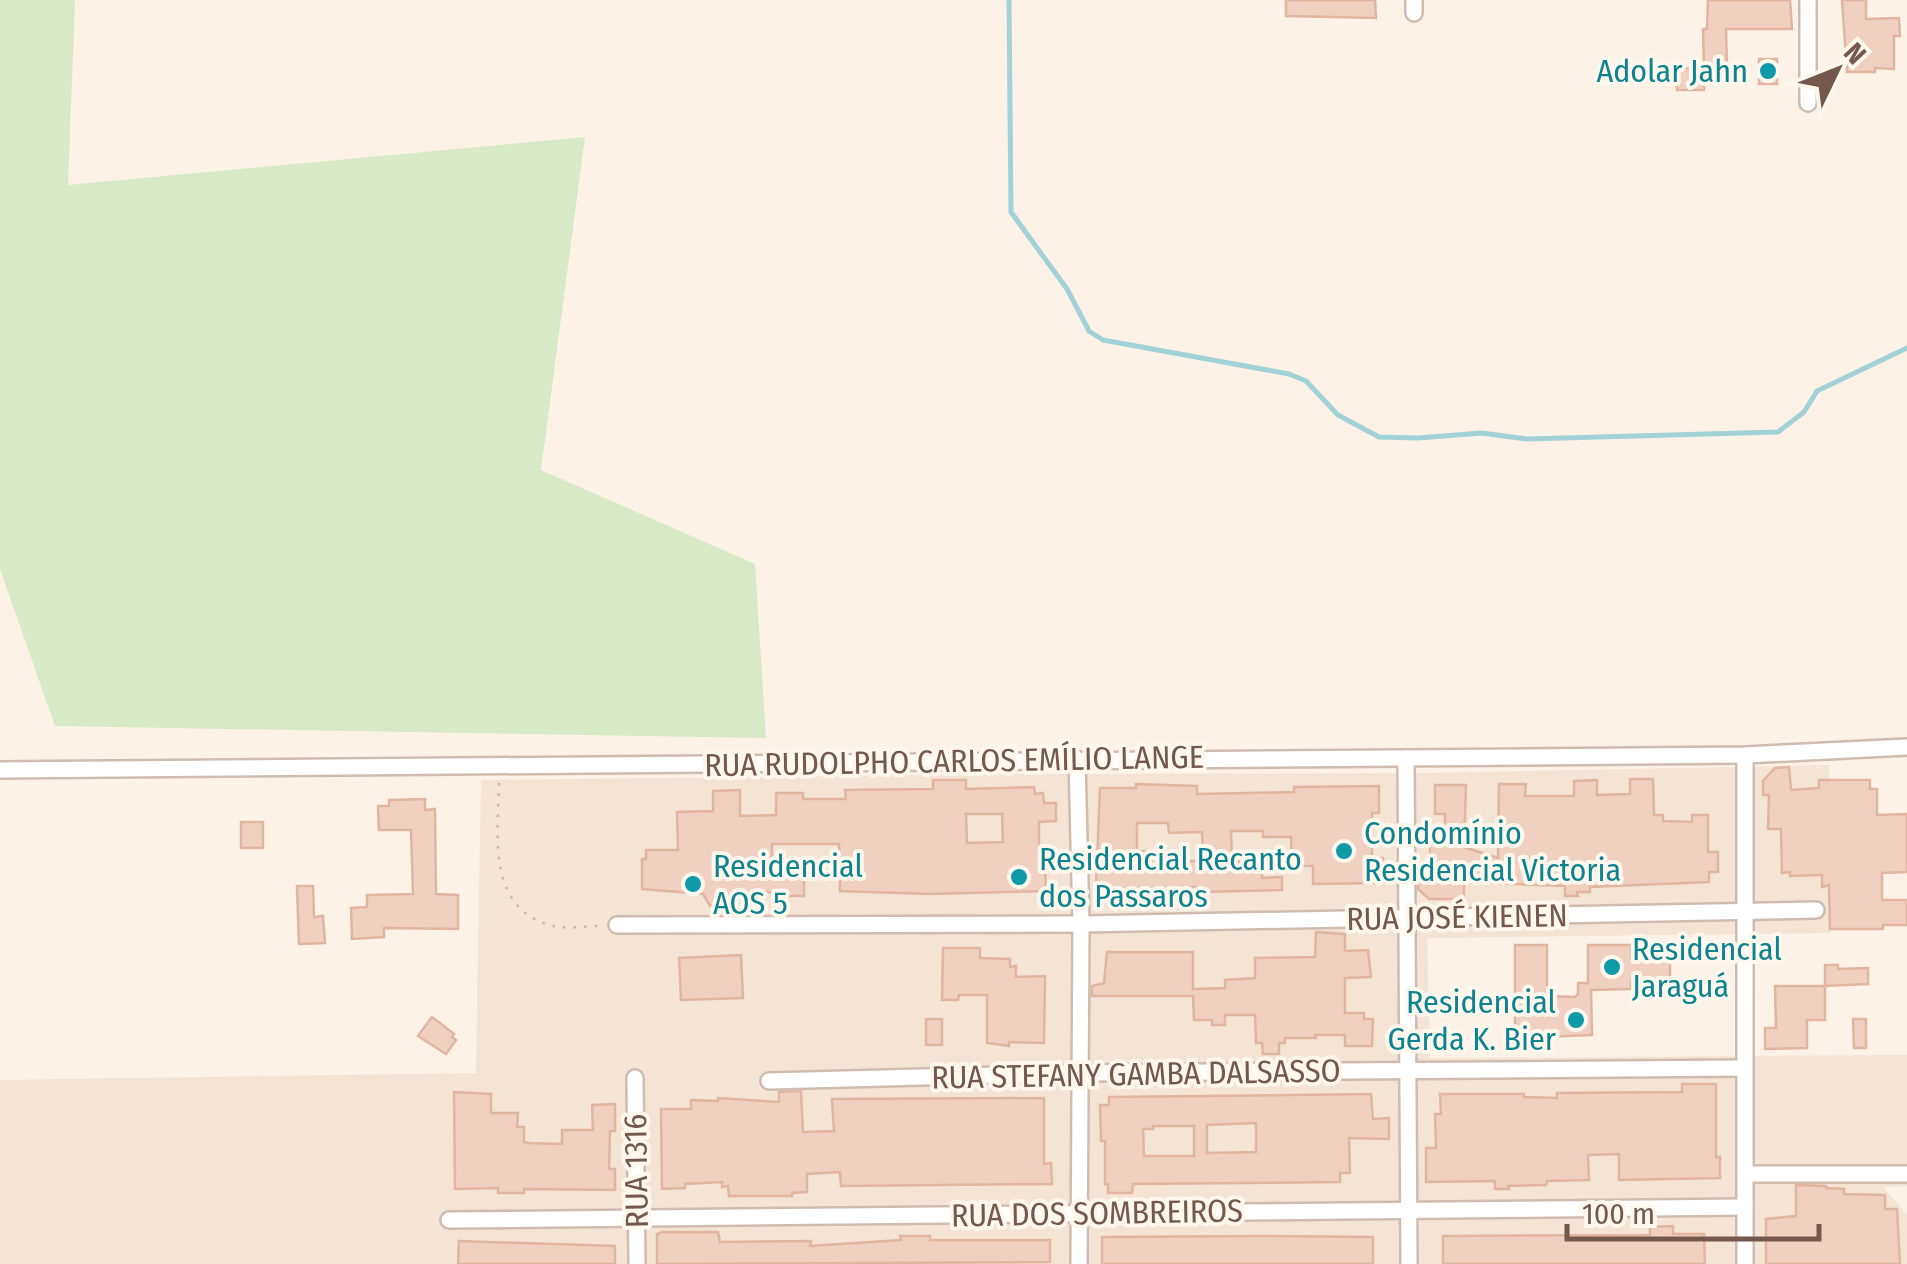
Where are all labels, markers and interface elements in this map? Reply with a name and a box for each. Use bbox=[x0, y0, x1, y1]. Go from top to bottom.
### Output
north arrow bbox=[1787, 20, 1887, 120]
text: N bbox=[1837, 36, 1873, 71]
place label: Adolar Jahn bbox=[1596, 52, 1748, 90]
marker: Adolar Jahn bbox=[1757, 60, 1779, 82]
street label: RUA RUDOLPHO CARLOS EMÍLIO LANGE bbox=[704, 738, 1204, 784]
place label: Condomínio Residencial Victoria bbox=[1364, 814, 1621, 889]
place label: Residencial Recanto dos Passaros bbox=[1039, 840, 1302, 915]
marker: Condomínio Residencial Victoria bbox=[1333, 840, 1355, 862]
place label: Residencial AOS 5 bbox=[713, 847, 863, 922]
marker: Residencial Recanto dos Passaros bbox=[1008, 866, 1030, 888]
marker: Residencial AOS 5 bbox=[682, 873, 704, 895]
street label: RUA JOSÉ KIENEN bbox=[1346, 896, 1568, 938]
place label: Residencial Jaraguá bbox=[1632, 930, 1782, 1005]
marker: Residencial Jaraguá bbox=[1601, 956, 1623, 978]
place label: Residencial Gerda K. Bier bbox=[1387, 983, 1556, 1058]
marker: Residencial Gerda K. Bier bbox=[1565, 1009, 1587, 1031]
street label: RUA STEFANY GAMBA DALSASSO bbox=[931, 1051, 1341, 1097]
street label: RUA 1316 bbox=[616, 1113, 656, 1229]
scale bar bbox=[1567, 1179, 1820, 1241]
street label: RUA DOS SOMBREIROS bbox=[951, 1191, 1243, 1235]
text: 100 m bbox=[1582, 1196, 1655, 1232]

